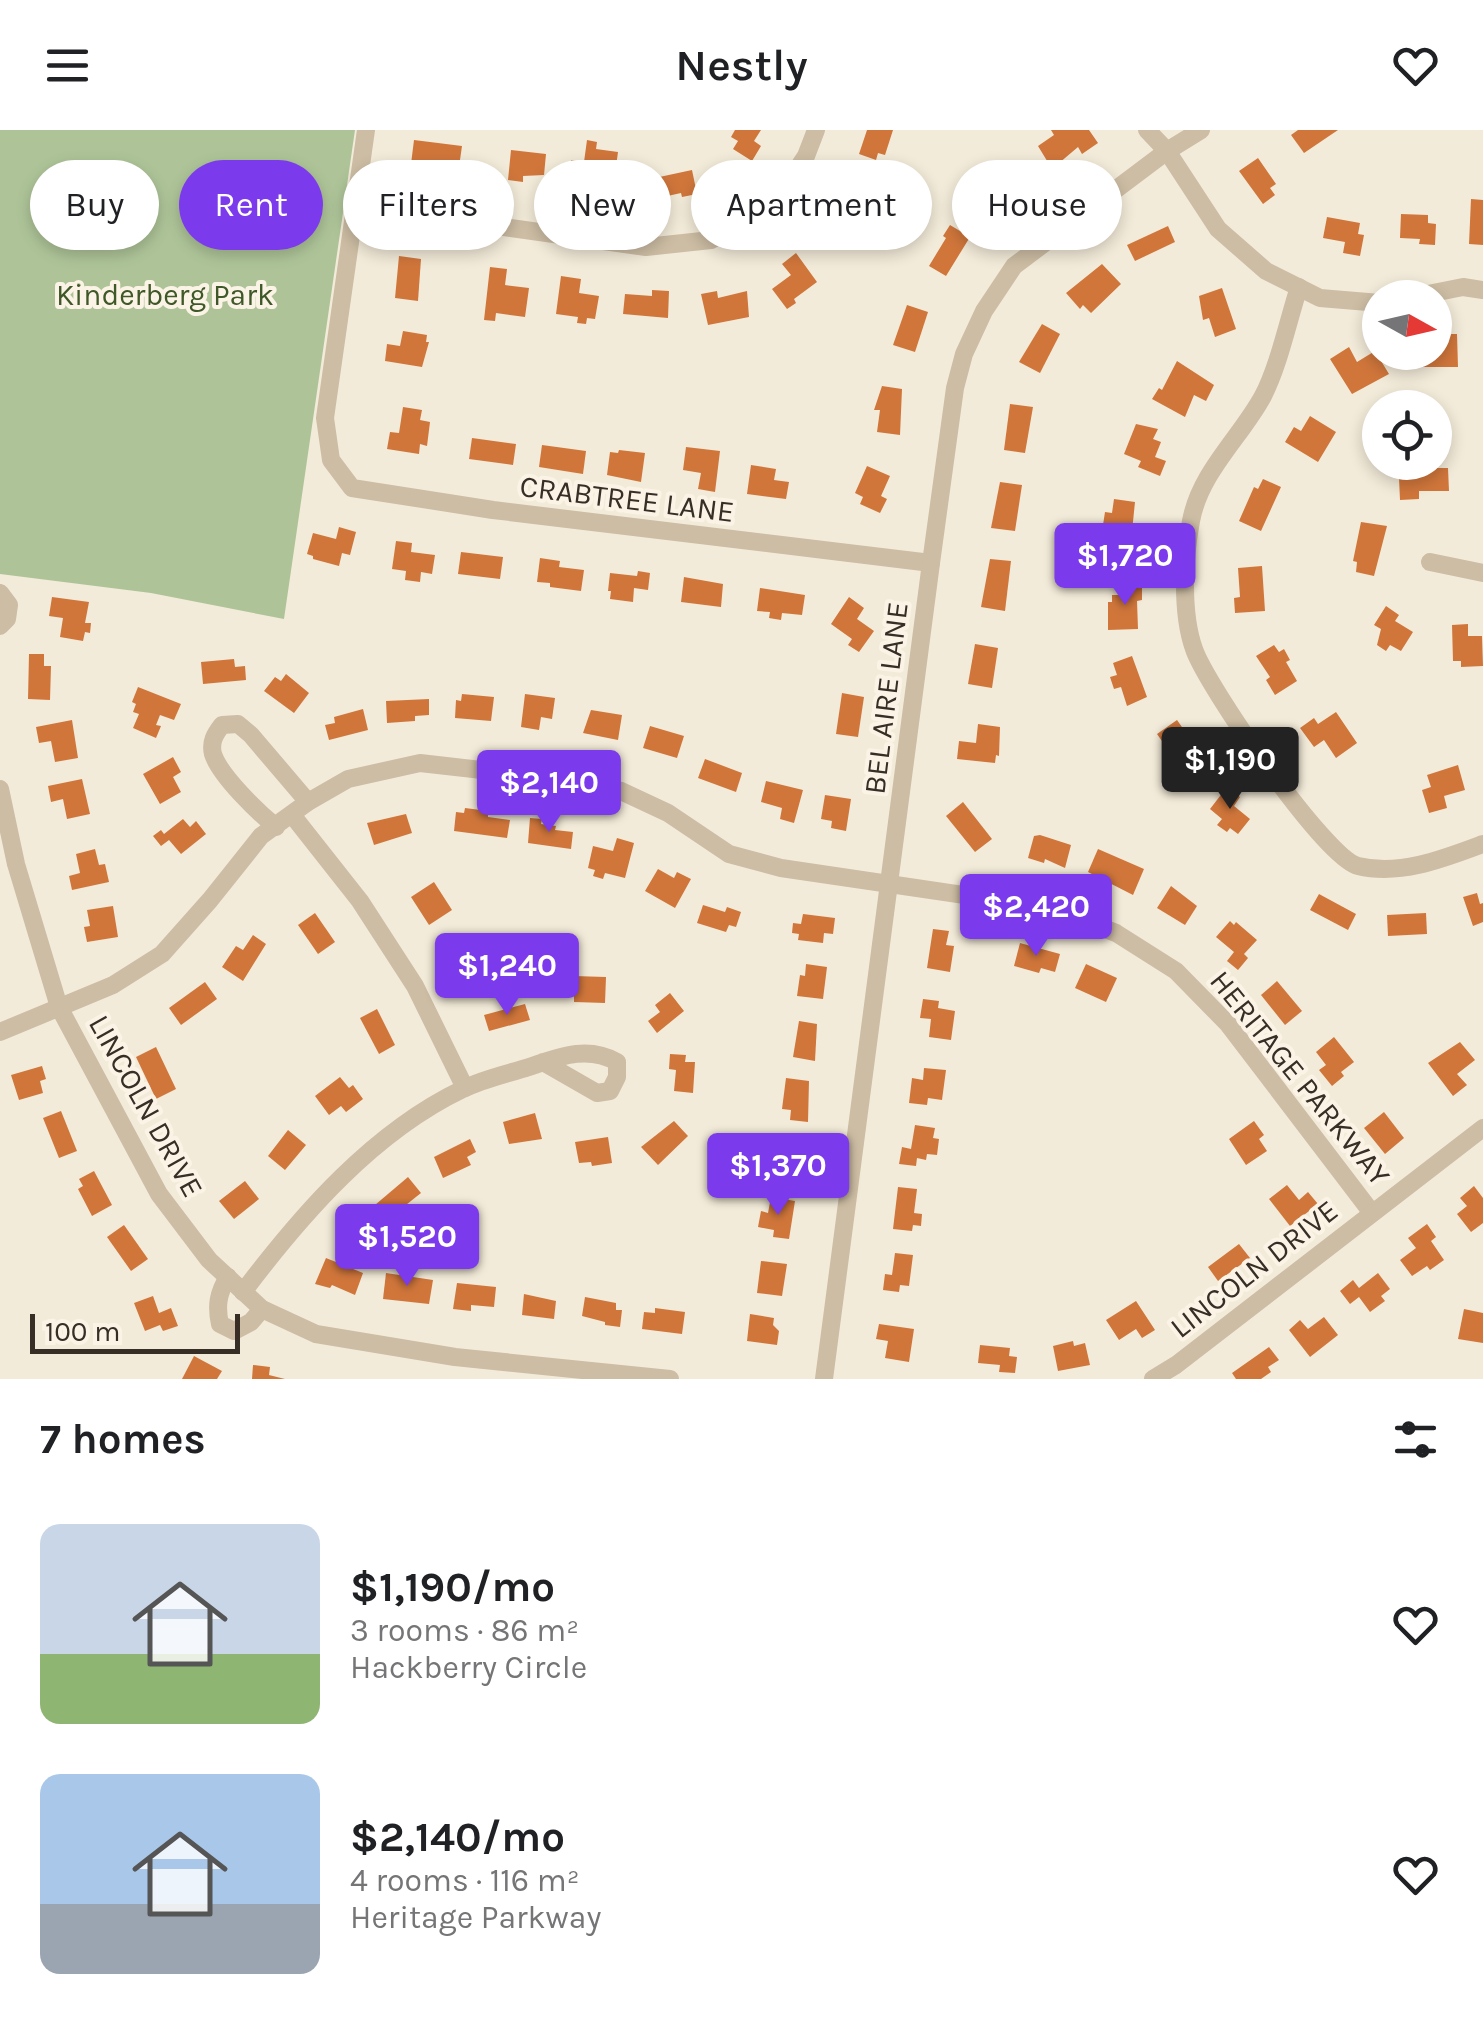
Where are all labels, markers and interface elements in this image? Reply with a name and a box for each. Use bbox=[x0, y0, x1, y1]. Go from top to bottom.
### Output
icon: menu bbox=[40, 38, 95, 93]
icon: heart bbox=[1388, 38, 1443, 93]
text: Nestly bbox=[675, 39, 808, 91]
chip: Buy bbox=[30, 160, 159, 250]
chip: Rent bbox=[179, 160, 323, 250]
chip: Filters bbox=[343, 160, 514, 250]
chip: New bbox=[534, 160, 671, 250]
chip: Apartment bbox=[691, 160, 932, 250]
chip: House bbox=[952, 160, 1122, 250]
park label: Kinderberg Park bbox=[56, 277, 274, 313]
north arrow bbox=[1362, 280, 1452, 370]
map controls bbox=[1362, 280, 1452, 480]
button: locate bbox=[1362, 390, 1452, 480]
street label: CRABTREE LANE bbox=[518, 468, 736, 530]
pin: $1,720 bbox=[1044, 523, 1206, 608]
text: $1,720 bbox=[1076, 537, 1174, 574]
street label: BEL AIRE LANE bbox=[856, 600, 916, 796]
pin: $1,190 bbox=[1149, 727, 1311, 812]
text: $1,190 bbox=[1184, 741, 1276, 778]
pin: $2,140 bbox=[468, 750, 630, 835]
text: $2,140 bbox=[499, 764, 599, 801]
pin: $2,420 bbox=[955, 874, 1117, 959]
text: $2,420 bbox=[982, 888, 1090, 925]
pin: $1,240 bbox=[426, 933, 588, 1018]
text: $1,240 bbox=[457, 947, 557, 984]
street label: HERITAGE PARKWAY bbox=[1202, 963, 1398, 1193]
street label: LINCOLN DRIVE bbox=[81, 1009, 211, 1203]
pin: $1,370 bbox=[697, 1133, 859, 1218]
text: $1,370 bbox=[729, 1147, 827, 1184]
street label: LINCOLN DRIVE bbox=[1163, 1192, 1345, 1346]
pin: $1,520 bbox=[326, 1204, 488, 1289]
text: $1,520 bbox=[357, 1218, 457, 1255]
scale bar bbox=[30, 1309, 240, 1354]
text: 100 m bbox=[45, 1315, 120, 1348]
icon: filters bbox=[1388, 1412, 1443, 1467]
text: 7 homes bbox=[40, 1414, 206, 1464]
text: $1,190/mo bbox=[350, 1562, 555, 1612]
icon: home bbox=[120, 1564, 240, 1684]
icon: heart bbox=[1388, 1597, 1443, 1652]
text: 3 rooms · 86 m² bbox=[350, 1612, 579, 1649]
text: Hackberry Circle bbox=[350, 1649, 587, 1686]
text: $2,140/mo bbox=[350, 1812, 565, 1862]
icon: home bbox=[120, 1814, 240, 1934]
icon: heart bbox=[1388, 1847, 1443, 1902]
text: 4 rooms · 116 m² bbox=[350, 1862, 580, 1899]
text: Heritage Parkway bbox=[350, 1899, 601, 1936]

